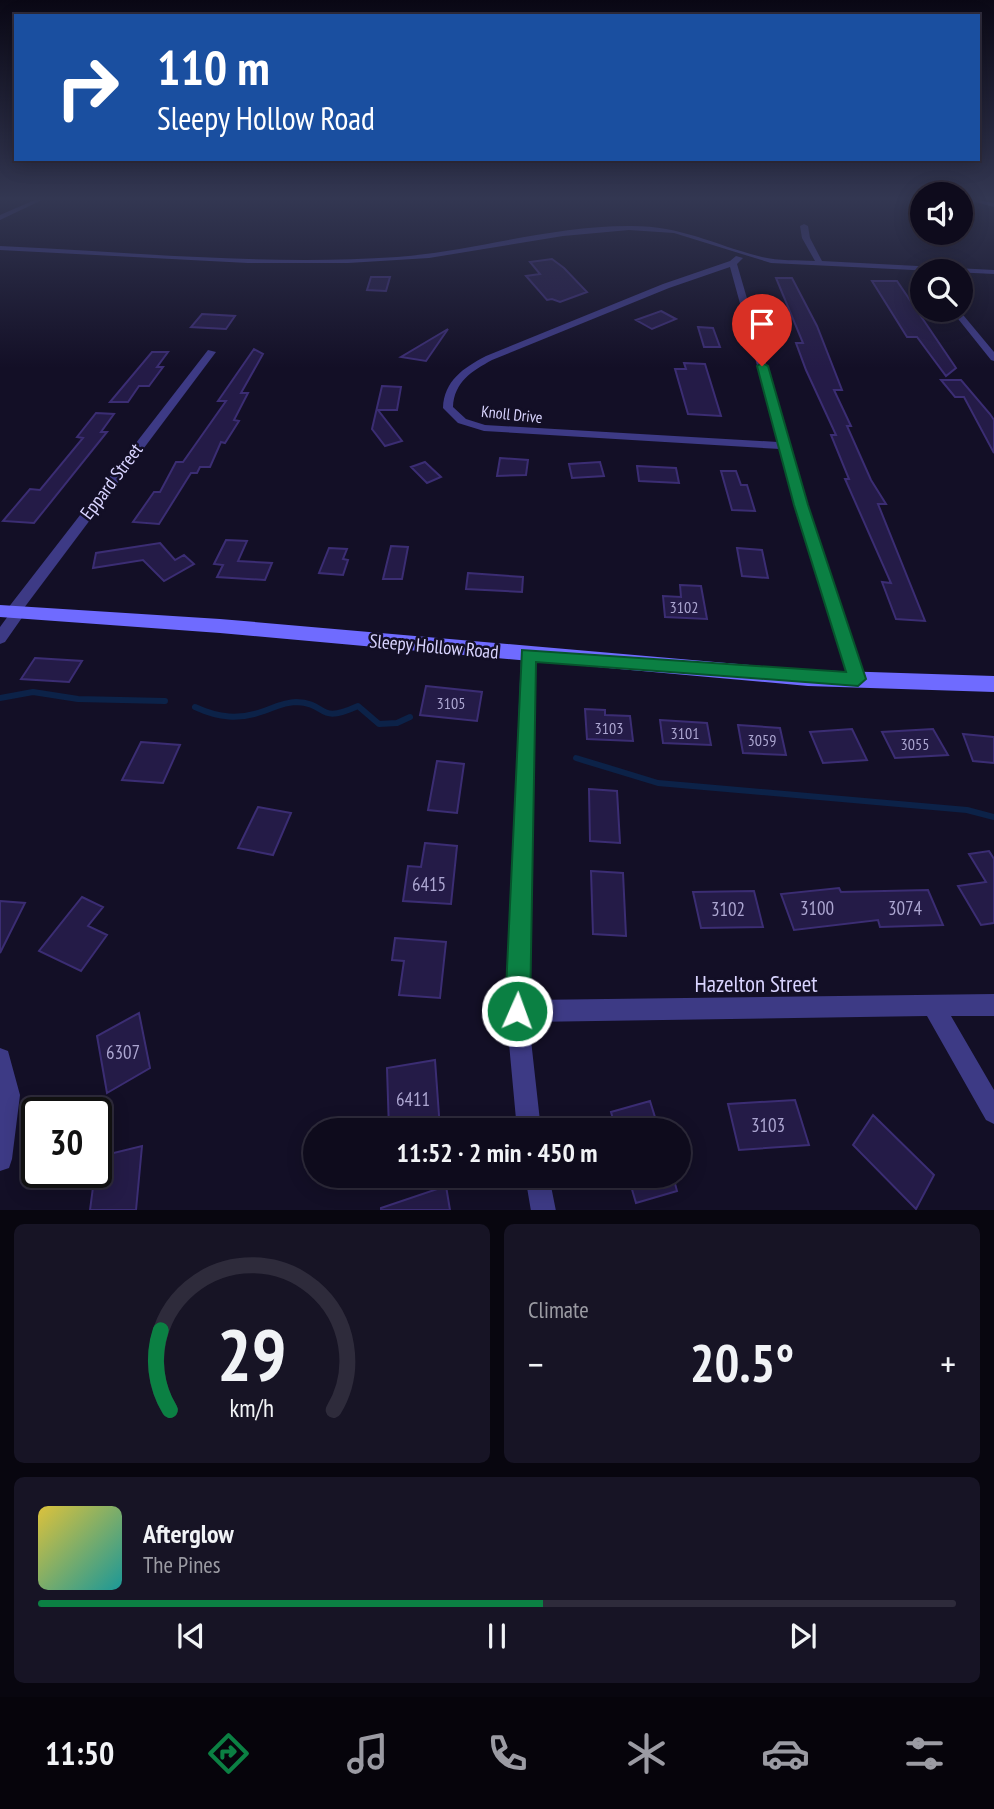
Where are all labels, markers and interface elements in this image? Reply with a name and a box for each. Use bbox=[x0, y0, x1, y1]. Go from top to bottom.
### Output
text: 110 m bbox=[157, 35, 270, 99]
icon: right bbox=[42, 42, 133, 133]
text: Sleepy Hollow Road bbox=[157, 97, 375, 139]
map controls bbox=[910, 182, 973, 322]
button: sound bbox=[910, 182, 973, 245]
button: search bbox=[910, 259, 973, 322]
pin bbox=[732, 294, 792, 366]
icon: arrive bbox=[743, 305, 781, 343]
street label: Knoll Drive bbox=[480, 401, 544, 427]
street label: Eppard Street bbox=[75, 438, 148, 524]
house number: 3102 bbox=[670, 597, 698, 617]
street label: Sleepy Hollow Road bbox=[369, 628, 499, 664]
house number: 3105 bbox=[437, 693, 465, 713]
house number: 3103 bbox=[595, 718, 623, 738]
house number: 3101 bbox=[671, 723, 699, 743]
house number: 3059 bbox=[748, 730, 776, 750]
house number: 3055 bbox=[901, 734, 929, 754]
house number: 6415 bbox=[412, 872, 446, 896]
house number: 3100 bbox=[800, 896, 834, 920]
house number: 3074 bbox=[888, 896, 923, 920]
house number: 3102 bbox=[711, 897, 745, 921]
street label: Hazelton Street bbox=[694, 969, 818, 998]
position arrow bbox=[480, 974, 554, 1048]
house number: 6307 bbox=[106, 1040, 140, 1064]
house number: 6411 bbox=[396, 1087, 430, 1111]
speed limit sign: 30 bbox=[21, 1097, 112, 1188]
house number: 3103 bbox=[751, 1113, 785, 1137]
text: 11:52 · 2 min · 450 m bbox=[397, 1136, 597, 1169]
text: Climate bbox=[528, 1295, 589, 1324]
text: 29 bbox=[217, 1306, 287, 1400]
text: 20.5° bbox=[690, 1329, 794, 1396]
text: − bbox=[528, 1339, 544, 1388]
text: + bbox=[940, 1339, 956, 1388]
text: km/h bbox=[230, 1391, 274, 1423]
text: Afterglow bbox=[143, 1517, 234, 1550]
text: The Pines bbox=[143, 1550, 221, 1579]
icon: previous bbox=[172, 1617, 210, 1655]
icon: pause bbox=[478, 1617, 516, 1655]
icon: next bbox=[784, 1617, 822, 1655]
icon: directions bbox=[204, 1729, 253, 1778]
icon: music bbox=[343, 1729, 392, 1778]
icon: phone bbox=[483, 1729, 532, 1778]
icon: climate bbox=[622, 1729, 671, 1778]
icon: car bbox=[761, 1729, 810, 1778]
icon: filters bbox=[900, 1729, 949, 1778]
text: 11:50 bbox=[45, 1732, 114, 1774]

